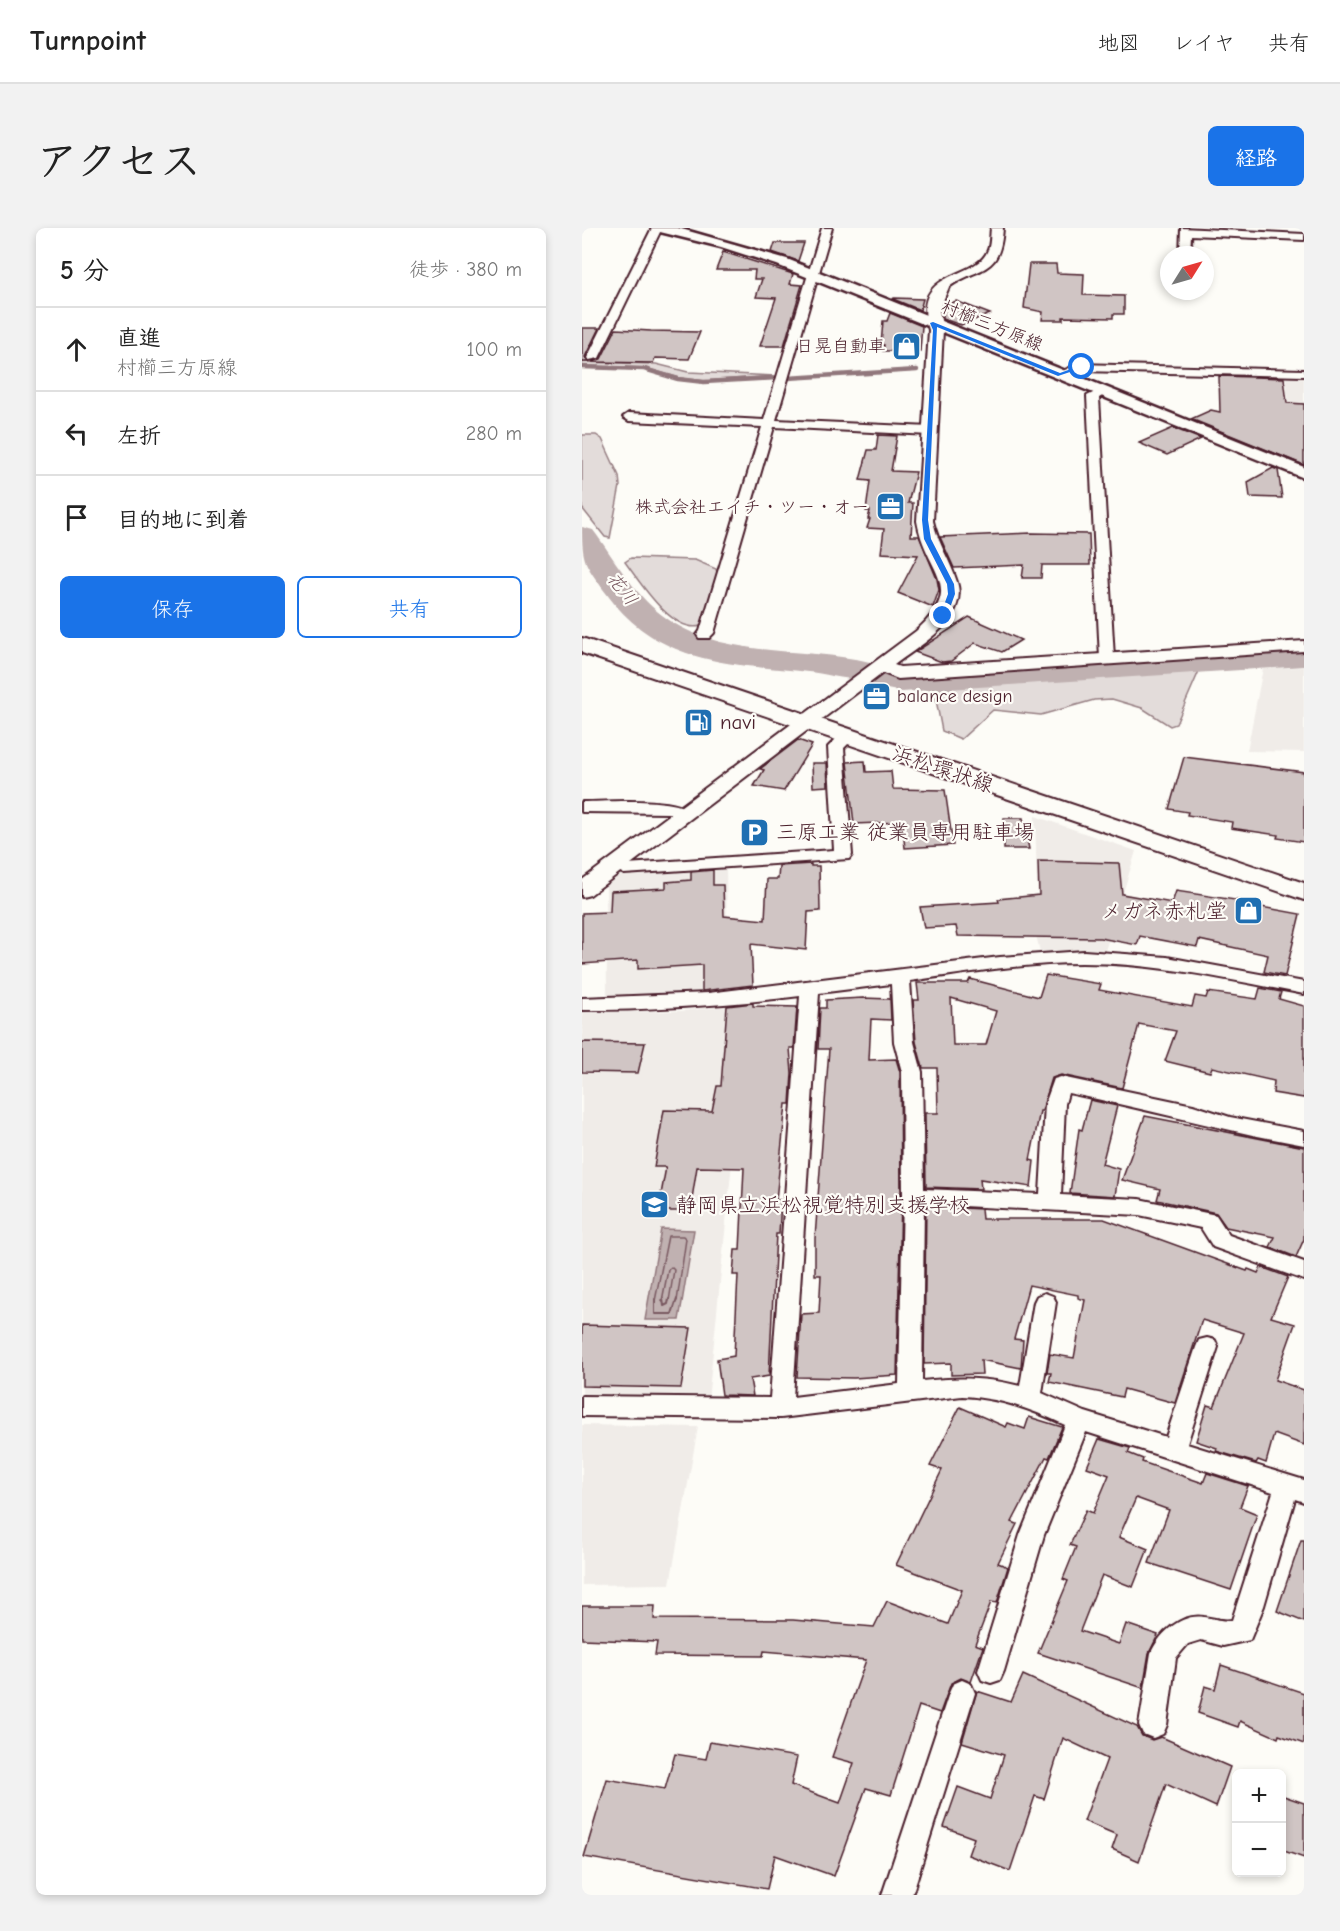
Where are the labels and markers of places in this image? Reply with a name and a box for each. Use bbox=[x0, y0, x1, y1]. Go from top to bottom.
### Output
shop icon: 日晃自動車 bbox=[891, 330, 923, 362]
place label: 日晃自動車 bbox=[796, 336, 886, 357]
office icon: 株式会社エイチ・ツー・オー bbox=[874, 491, 906, 523]
place label: 株式会社エイチ・ツー・オー bbox=[635, 497, 869, 518]
office icon: balance design bbox=[860, 680, 892, 712]
place label: balance design bbox=[897, 686, 1012, 707]
fuel station icon: navi bbox=[683, 706, 715, 738]
place label: navi bbox=[720, 710, 756, 734]
parking icon: 三原工業 従業員専用駐車場 bbox=[739, 816, 771, 848]
place label: 三原工業 従業員専用駐車場 bbox=[776, 820, 1035, 844]
shop icon: メガネ赤札堂 bbox=[1232, 895, 1264, 927]
place label: メガネ赤札堂 bbox=[1101, 899, 1227, 923]
school or university icon: 静岡県立浜松視覚特別支援学校 bbox=[639, 1189, 671, 1221]
place label: 静岡県立浜松視覚特別支援学校 bbox=[676, 1193, 970, 1217]

